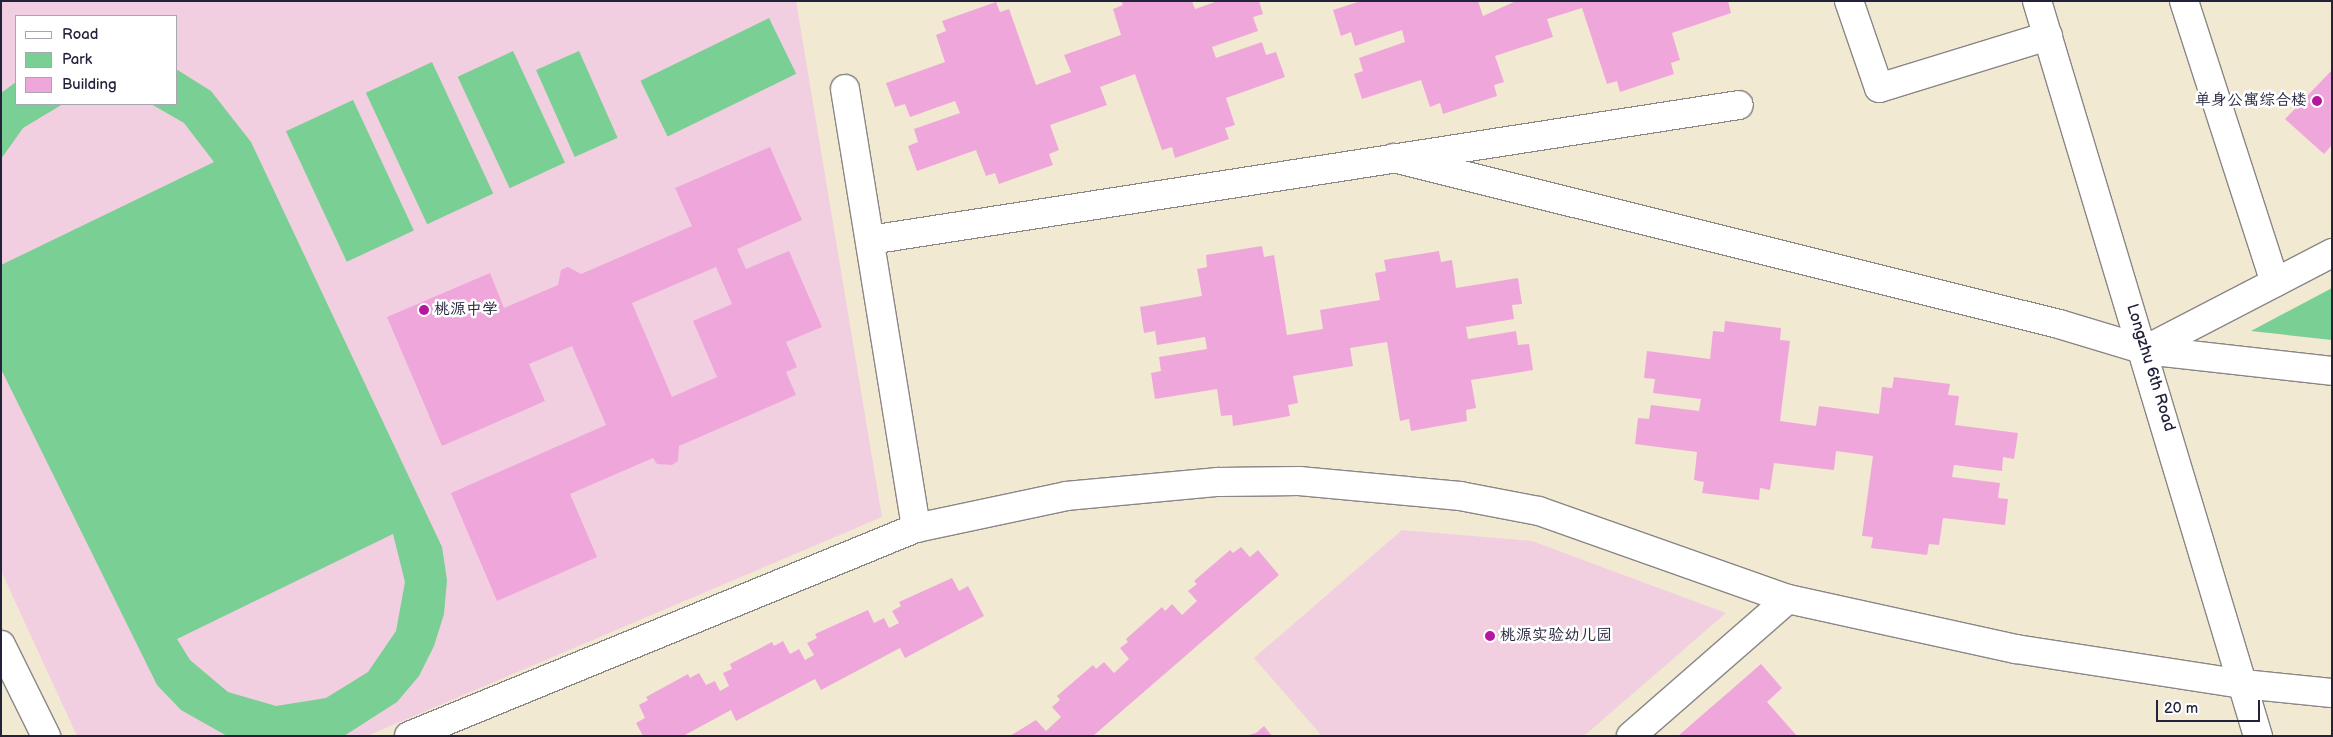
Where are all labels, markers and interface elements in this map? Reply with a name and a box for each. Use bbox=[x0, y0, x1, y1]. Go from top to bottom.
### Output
legend bbox=[15, 15, 178, 105]
text: Road bbox=[62, 25, 98, 44]
text: Park bbox=[62, 50, 92, 69]
text: Building bbox=[62, 75, 117, 94]
place label: 单身公寓综合楼 bbox=[2195, 91, 2307, 111]
marker: 单身公寓综合楼 bbox=[2311, 95, 2323, 107]
place label: 桃源中学 bbox=[434, 300, 498, 320]
street label: Longzhu 6th Road bbox=[2121, 302, 2179, 434]
marker: 桃源中学 bbox=[418, 304, 430, 316]
place label: 桃源实验幼儿园 bbox=[1500, 626, 1612, 646]
marker: 桃源实验幼儿园 bbox=[1484, 630, 1496, 642]
scale bar bbox=[2158, 690, 2262, 722]
text: 20 m bbox=[2164, 699, 2198, 718]

